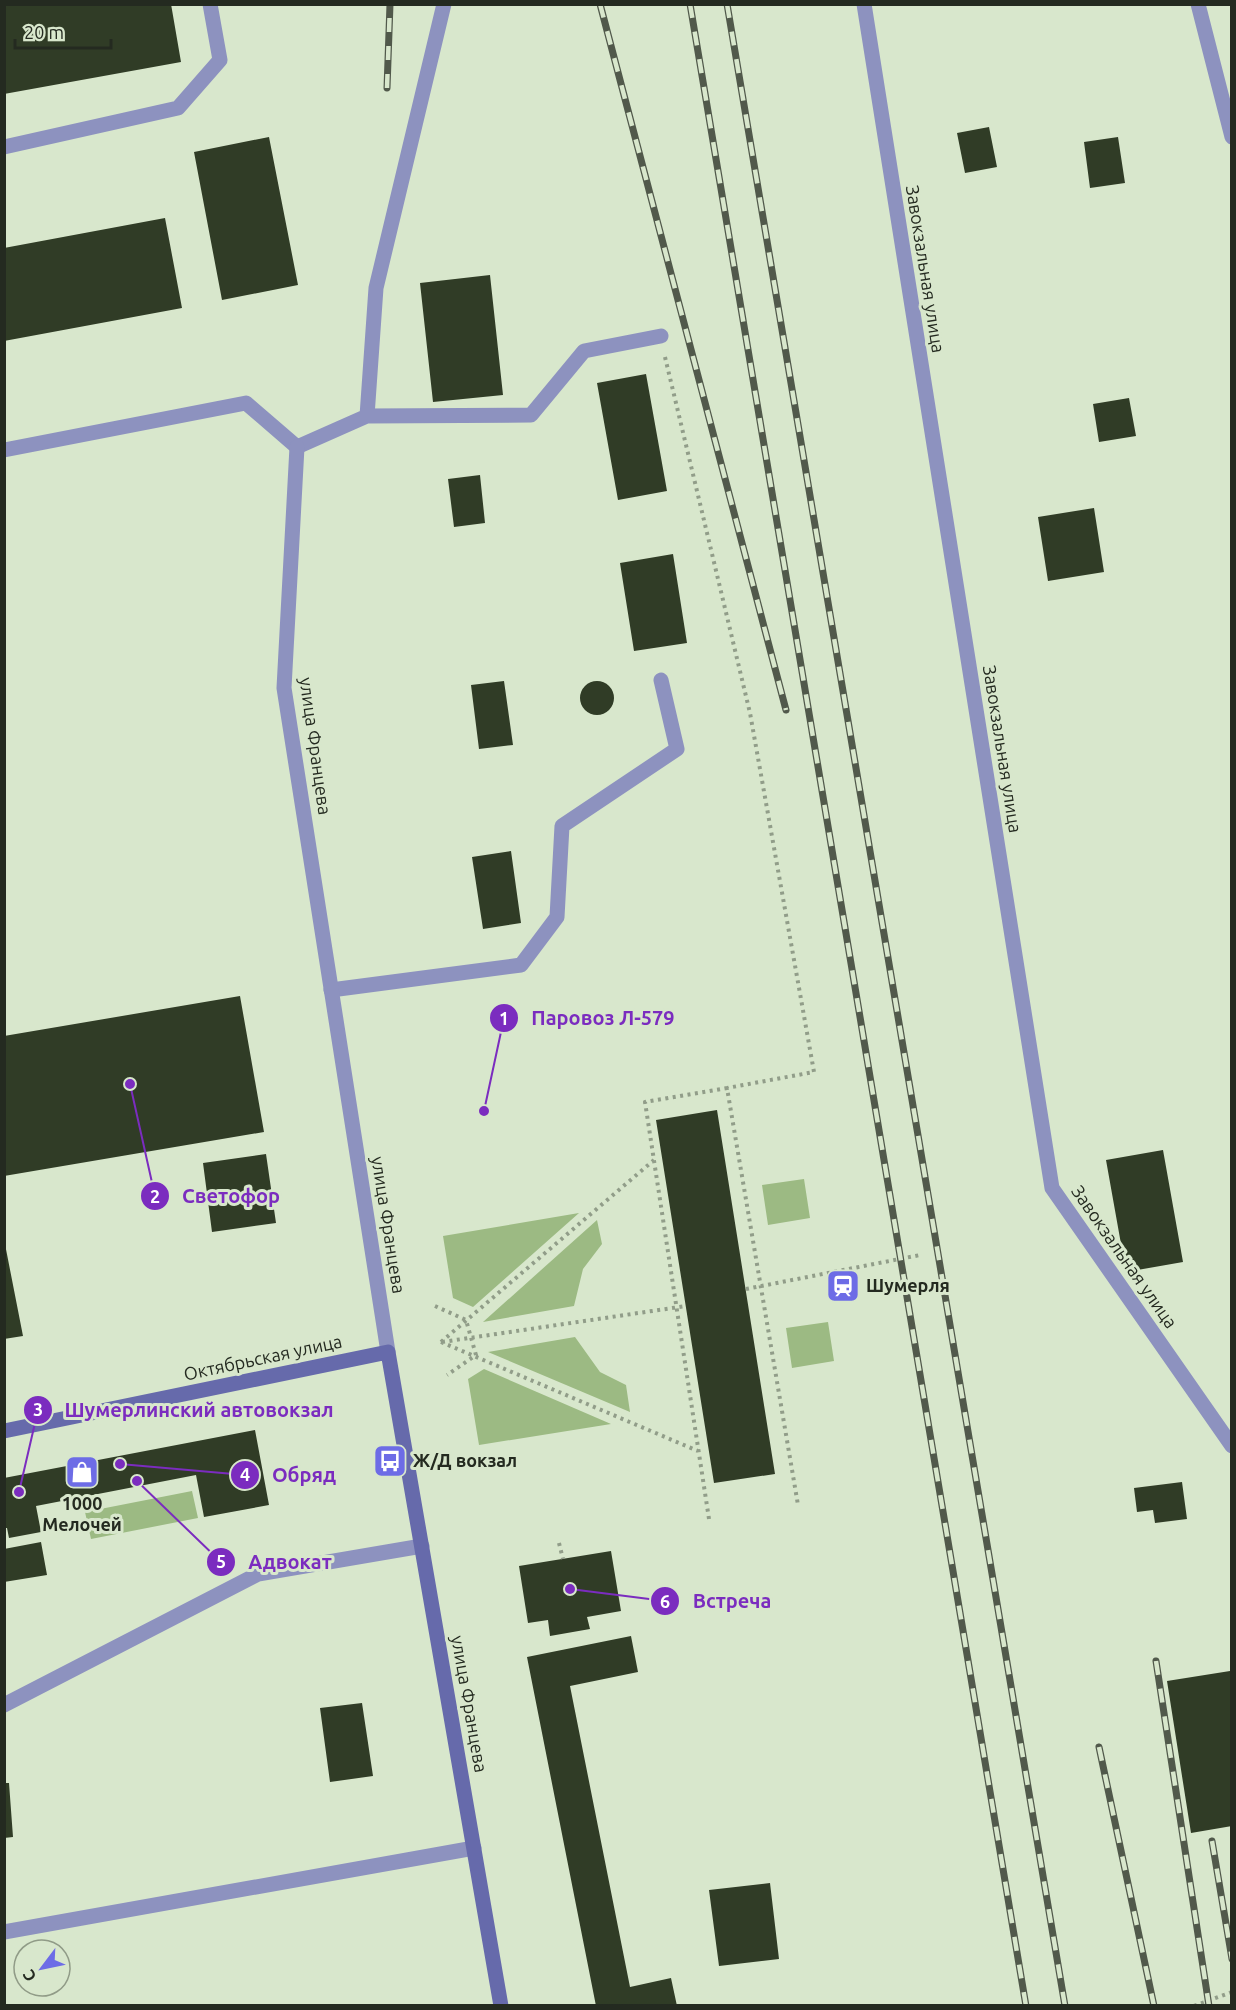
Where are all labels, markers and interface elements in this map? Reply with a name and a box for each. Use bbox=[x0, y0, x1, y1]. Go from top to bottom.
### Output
scale bar bbox=[15, 12, 111, 50]
text: 20 m bbox=[24, 22, 64, 42]
street label: Завокзальная улица bbox=[903, 183, 949, 354]
street label: Завокзальная улица bbox=[980, 663, 1026, 834]
street label: улица Францева bbox=[296, 676, 336, 816]
callout: Паровоз Л-579 bbox=[489, 999, 687, 1037]
text: Паровоз Л-579 bbox=[531, 1006, 675, 1029]
text: 1 bbox=[499, 1008, 509, 1028]
street label: улица Францева bbox=[368, 1155, 410, 1295]
callout: Светофор bbox=[140, 1177, 292, 1215]
street label: Завокзальная улица bbox=[1068, 1181, 1182, 1332]
text: Светофор bbox=[182, 1184, 280, 1207]
text: 2 bbox=[150, 1186, 160, 1206]
station icon: Шумерля bbox=[825, 1268, 861, 1304]
place label: Шумерля bbox=[866, 1275, 950, 1295]
street label: Октябрьская улица bbox=[182, 1330, 344, 1384]
callout: Шумерлинский автовокзал bbox=[23, 1391, 346, 1429]
text: Шумерлинский автовокзал bbox=[64, 1398, 334, 1421]
text: 3 bbox=[33, 1399, 43, 1419]
bus stop icon: Ж/Д вокзал bbox=[372, 1443, 408, 1479]
place label: Ж/Д вокзал bbox=[413, 1450, 517, 1470]
shop icon: 1000 Мелочей bbox=[64, 1454, 100, 1490]
callout: Обряд bbox=[230, 1456, 348, 1494]
text: Обряд bbox=[272, 1463, 336, 1486]
text: 4 bbox=[240, 1464, 250, 1484]
place label: 1000 Мелочей bbox=[42, 1493, 122, 1534]
callout: Адвокат bbox=[206, 1543, 344, 1581]
text: Адвокат bbox=[248, 1550, 332, 1573]
text: 5 bbox=[216, 1551, 226, 1571]
callout: Встреча bbox=[650, 1582, 783, 1620]
text: Встреча bbox=[693, 1589, 771, 1612]
text: 6 bbox=[660, 1591, 670, 1611]
street label: улица Францева bbox=[448, 1634, 492, 1774]
north arrow bbox=[12, 1938, 72, 1998]
text: С bbox=[19, 1967, 40, 1985]

